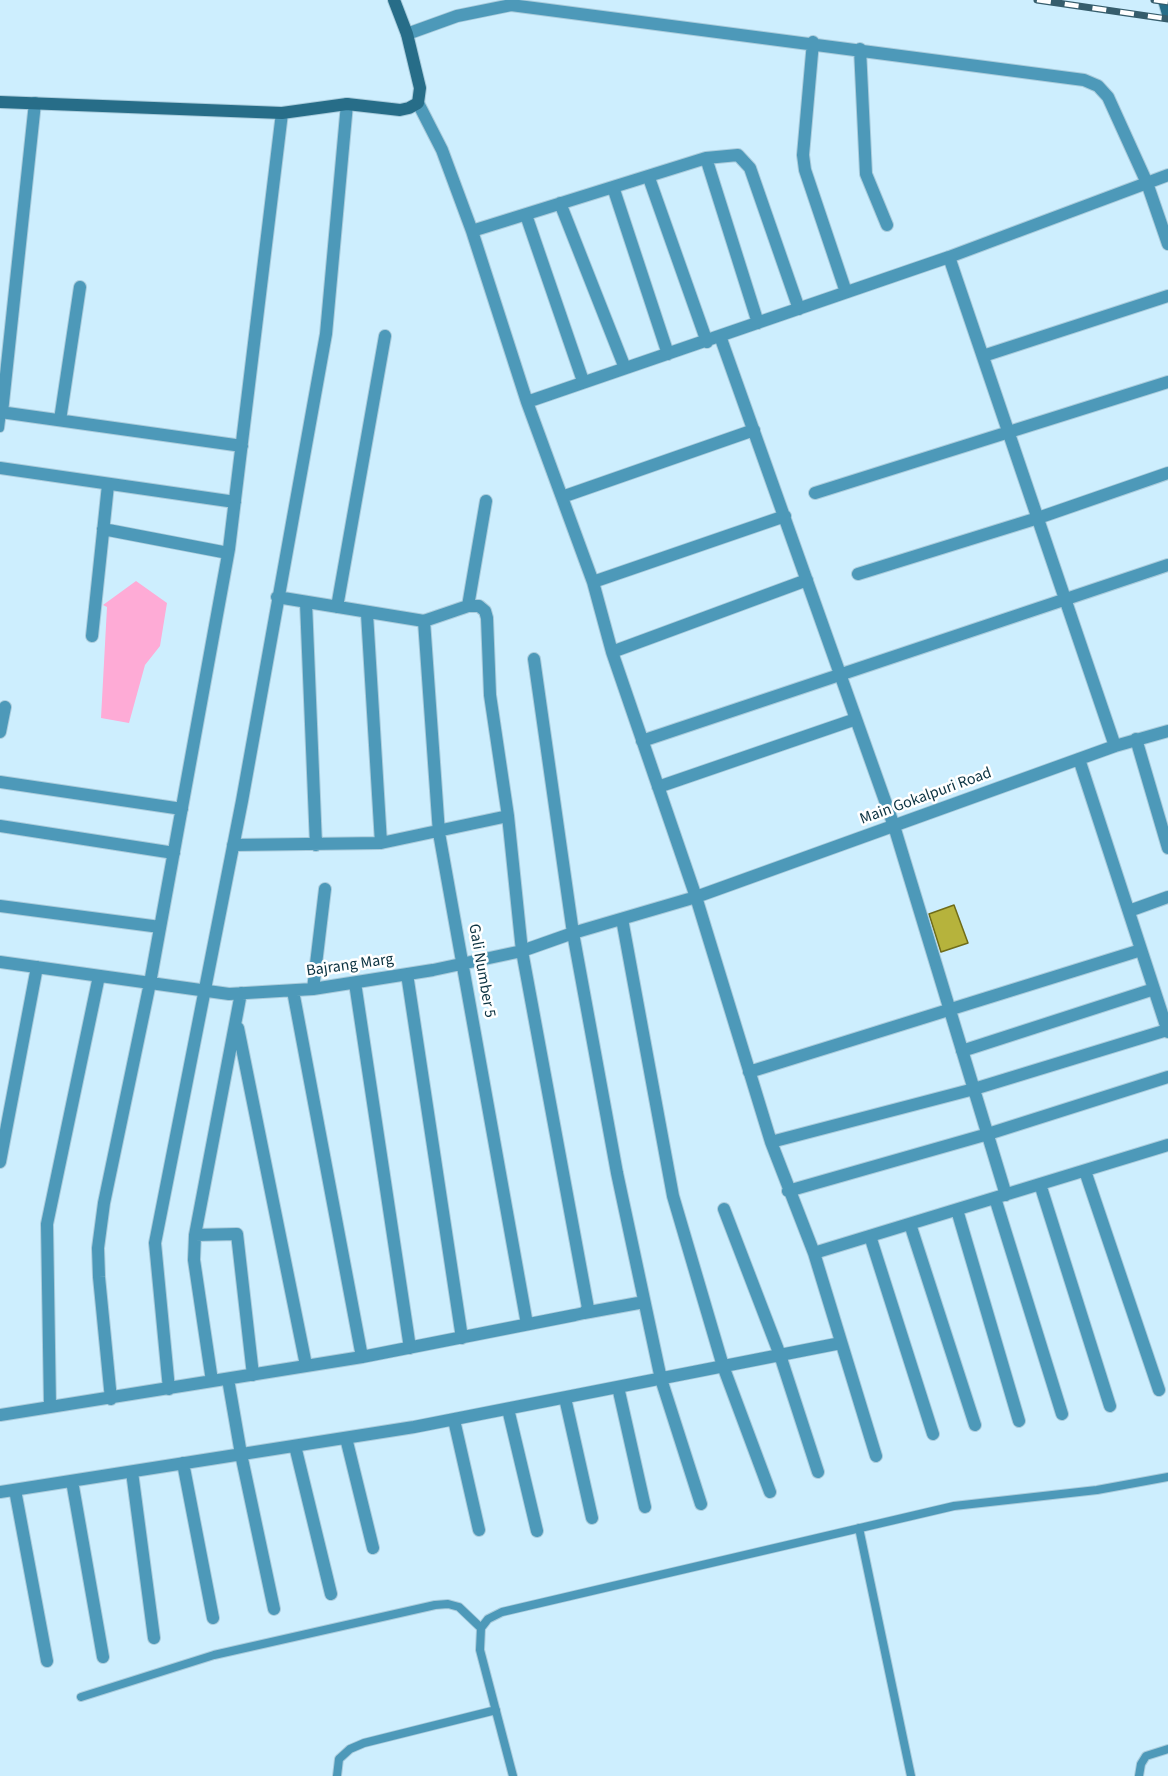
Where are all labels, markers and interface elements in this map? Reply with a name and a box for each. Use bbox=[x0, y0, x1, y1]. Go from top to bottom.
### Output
street label: Main Gokalpuri Road bbox=[858, 764, 994, 830]
street label: Gali Number 5 bbox=[463, 923, 499, 1019]
street label: Bajrang Marg bbox=[305, 950, 395, 982]

